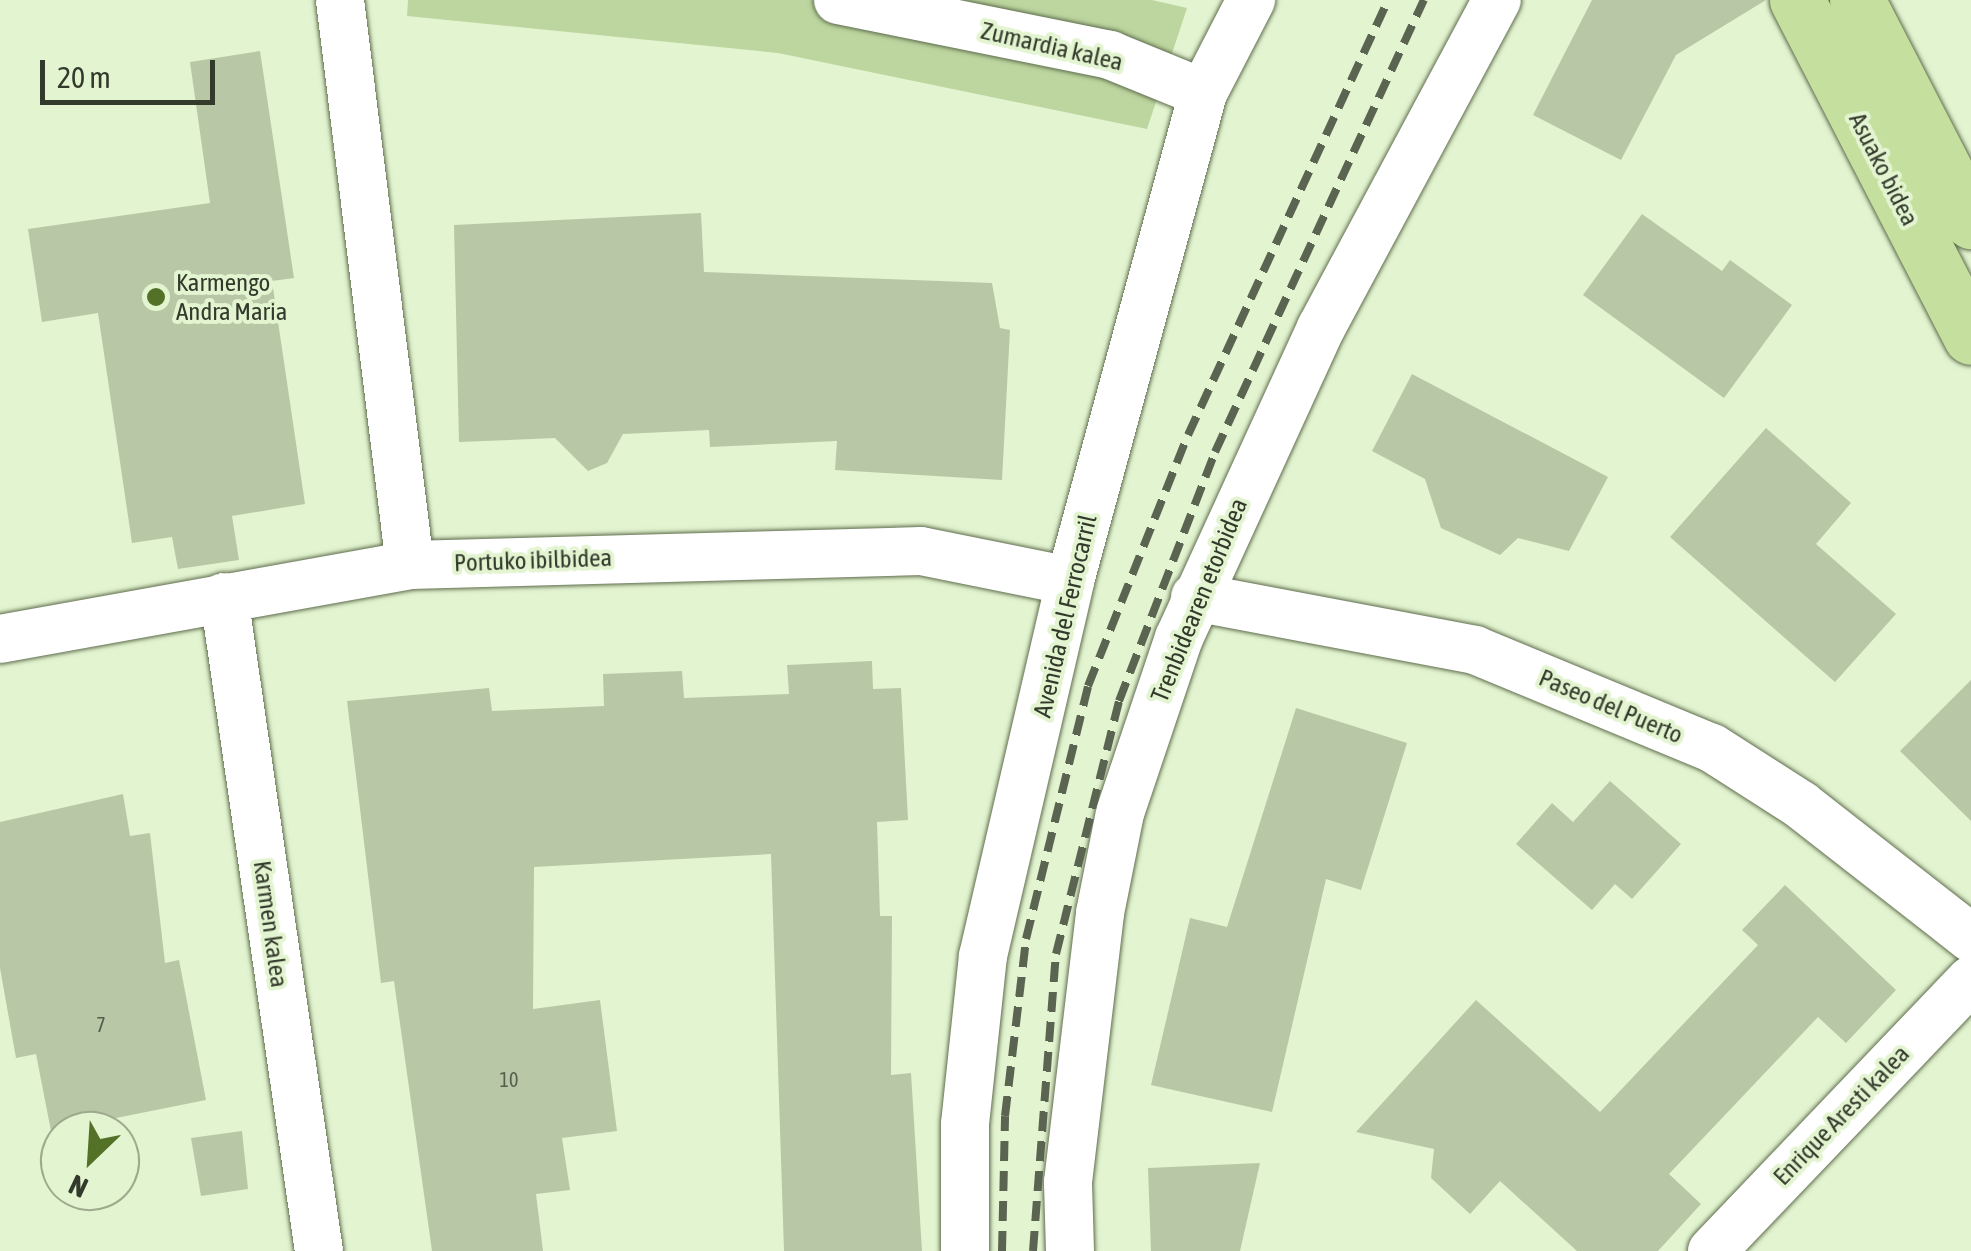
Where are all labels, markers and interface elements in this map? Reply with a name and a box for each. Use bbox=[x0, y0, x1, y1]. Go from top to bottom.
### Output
street label: Zumardia kalea bbox=[978, 15, 1126, 77]
scale bar bbox=[45, 40, 220, 102]
text: 20 m bbox=[57, 60, 111, 94]
street label: Asuako bidea bbox=[1843, 107, 1925, 231]
place label: Karmengo Andra Maria bbox=[176, 268, 287, 327]
marker: Karmengo Andra Maria bbox=[145, 286, 167, 308]
street label: Trenbidearen etorbidea bbox=[1144, 494, 1254, 706]
street label: Avenida del Ferrocarril bbox=[1027, 512, 1103, 720]
street label: Portuko ibilbidea bbox=[453, 542, 613, 578]
street label: Paseo del Puerto bbox=[1535, 662, 1687, 750]
street label: Karmen kalea bbox=[247, 859, 295, 989]
house number: 7 bbox=[96, 1012, 106, 1036]
street label: Enrique Aresti kalea bbox=[1767, 1039, 1915, 1191]
house number: 10 bbox=[500, 1067, 518, 1091]
north arrow bbox=[40, 1111, 140, 1211]
text: N bbox=[64, 1168, 92, 1204]

